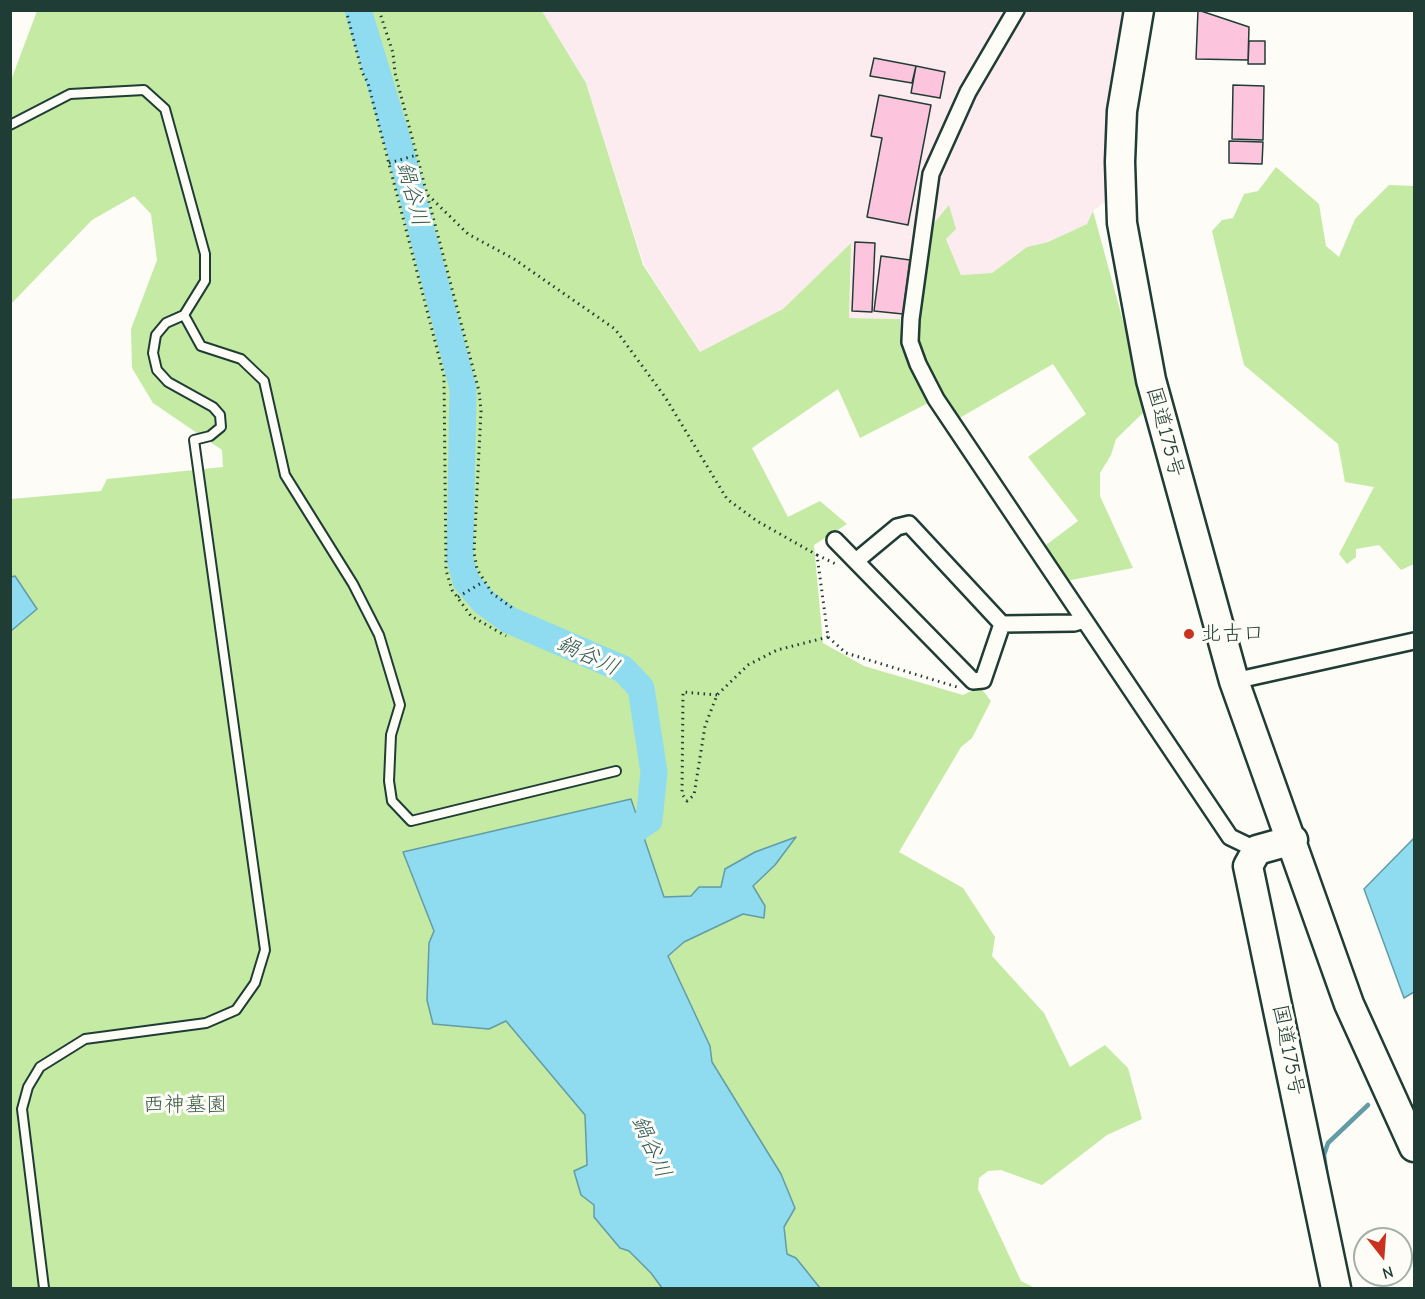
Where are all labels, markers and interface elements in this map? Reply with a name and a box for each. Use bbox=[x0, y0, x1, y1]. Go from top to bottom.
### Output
water label: 鍋谷川 bbox=[391, 159, 433, 229]
street label: 国道175号 bbox=[1141, 384, 1189, 480]
place label: 北古口 bbox=[1201, 621, 1264, 647]
marker: 北古口 bbox=[1182, 627, 1196, 641]
water label: 鍋谷川 bbox=[553, 630, 623, 682]
street label: 国道175号 bbox=[1267, 1002, 1309, 1098]
park label: 西神墓園 bbox=[143, 1092, 227, 1118]
water label: 鍋谷川 bbox=[626, 1111, 676, 1183]
north arrow bbox=[1353, 1227, 1413, 1287]
text: N bbox=[1380, 1262, 1395, 1282]

